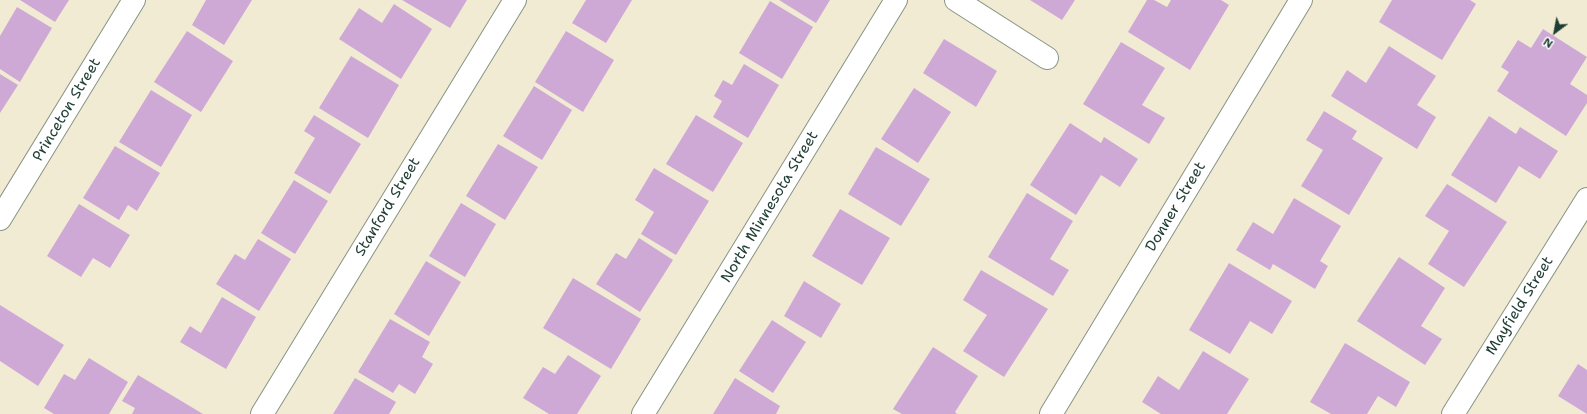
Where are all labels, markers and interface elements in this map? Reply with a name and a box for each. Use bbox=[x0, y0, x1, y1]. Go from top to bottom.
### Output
north arrow bbox=[1535, 12, 1575, 52]
text: N bbox=[1541, 34, 1556, 51]
street label: Princeton Street bbox=[29, 55, 105, 165]
street label: North Minnesota Street bbox=[718, 128, 822, 286]
street label: Stanford Street bbox=[351, 154, 425, 260]
street label: Donner Street bbox=[1142, 159, 1210, 255]
street label: Mayfield Street bbox=[1482, 253, 1558, 359]

